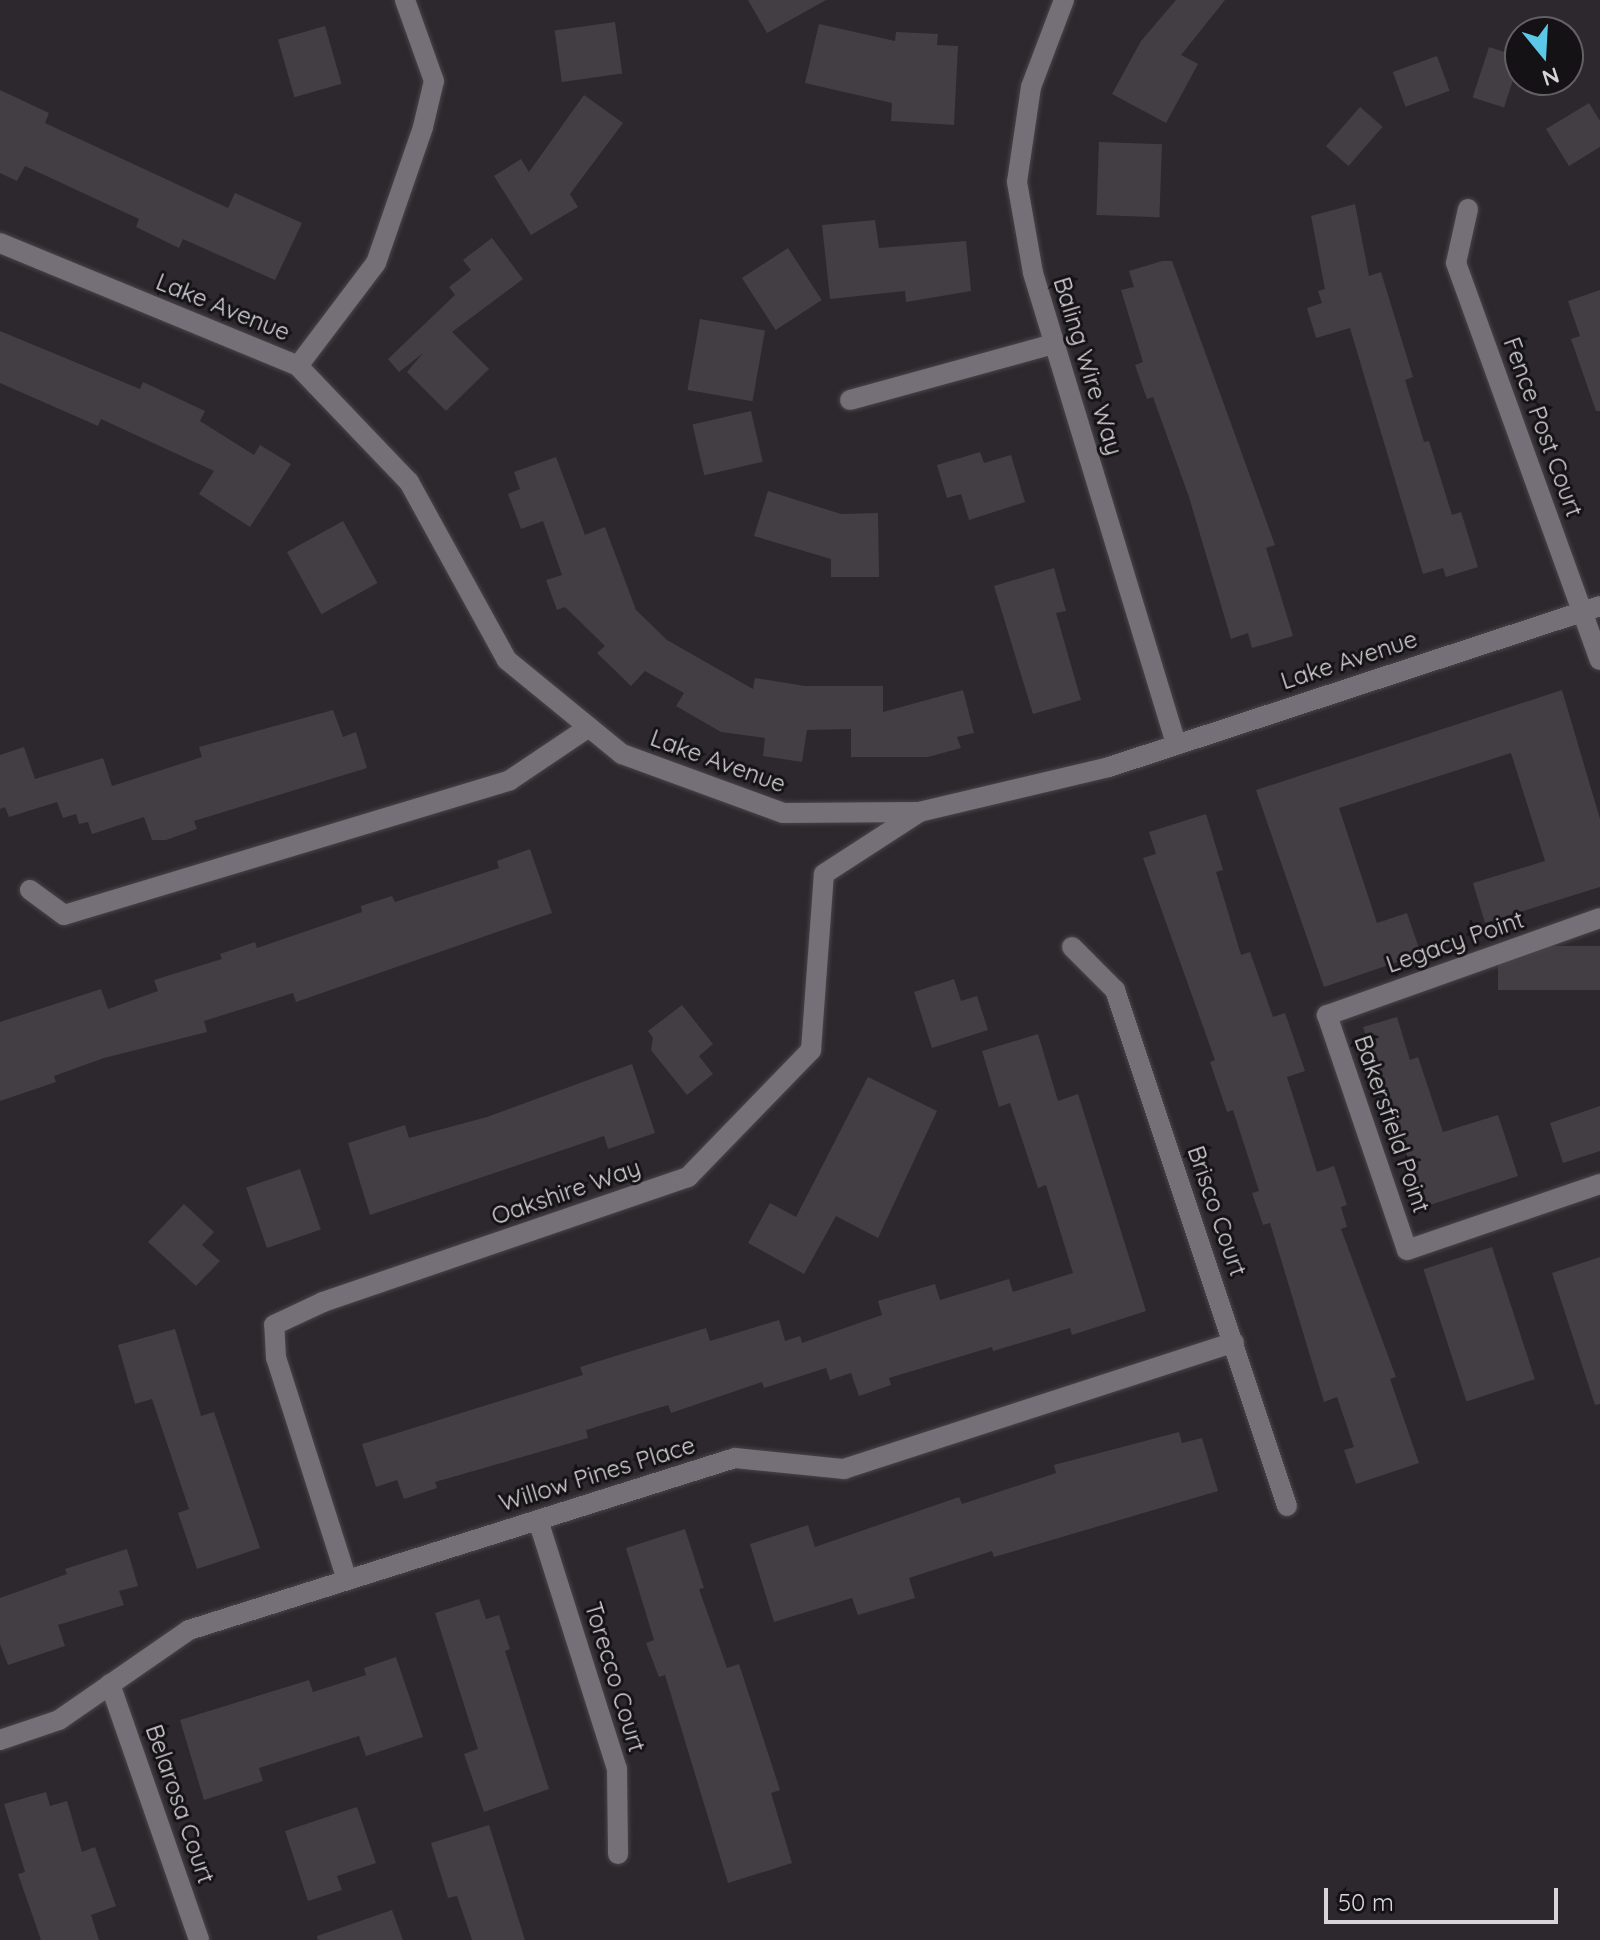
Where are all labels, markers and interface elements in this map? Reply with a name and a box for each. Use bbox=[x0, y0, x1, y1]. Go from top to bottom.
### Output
north arrow bbox=[1504, 16, 1584, 96]
text: N bbox=[1539, 61, 1563, 93]
street label: Lake Avenue bbox=[152, 267, 294, 347]
street label: Baling Wire Way bbox=[1047, 274, 1129, 458]
street label: Fence Post Court bbox=[1497, 333, 1589, 521]
street label: Lake Avenue bbox=[1277, 624, 1421, 696]
street label: Lake Avenue bbox=[646, 723, 790, 799]
street label: Legacy Point bbox=[1382, 905, 1528, 979]
street label: Bakersfield Point bbox=[1348, 1031, 1436, 1217]
street label: Brisco Court bbox=[1181, 1142, 1253, 1280]
street label: Oakshire Way bbox=[488, 1153, 644, 1231]
street label: Willow Pines Place bbox=[496, 1431, 698, 1517]
street label: Torecco Court bbox=[578, 1598, 652, 1756]
street label: Belarosa Court bbox=[139, 1721, 221, 1887]
scale bar bbox=[1328, 1872, 1562, 1922]
text: 50 m bbox=[1338, 1887, 1394, 1917]

